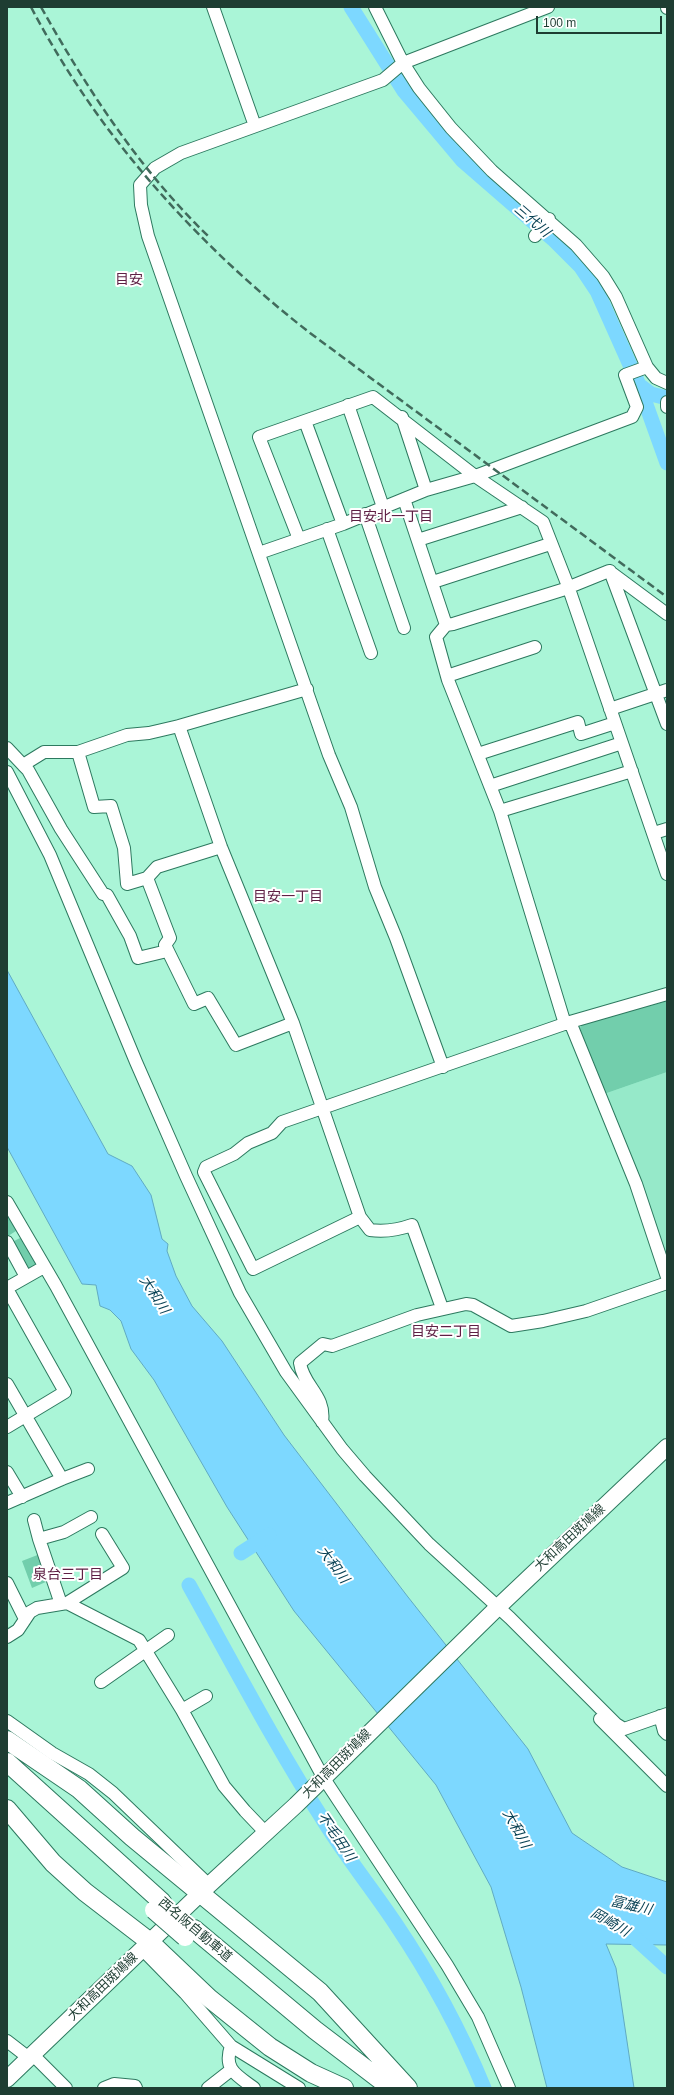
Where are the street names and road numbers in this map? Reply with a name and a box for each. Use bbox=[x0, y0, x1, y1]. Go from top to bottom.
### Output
street label: 大和高田斑鳩線 bbox=[531, 1501, 609, 1575]
street label: 大和高田斑鳩線 bbox=[299, 1726, 375, 1802]
street label: 西名阪自動車道 bbox=[155, 1895, 235, 1965]
street label: 大和高田斑鳩線 bbox=[65, 1950, 141, 2024]

